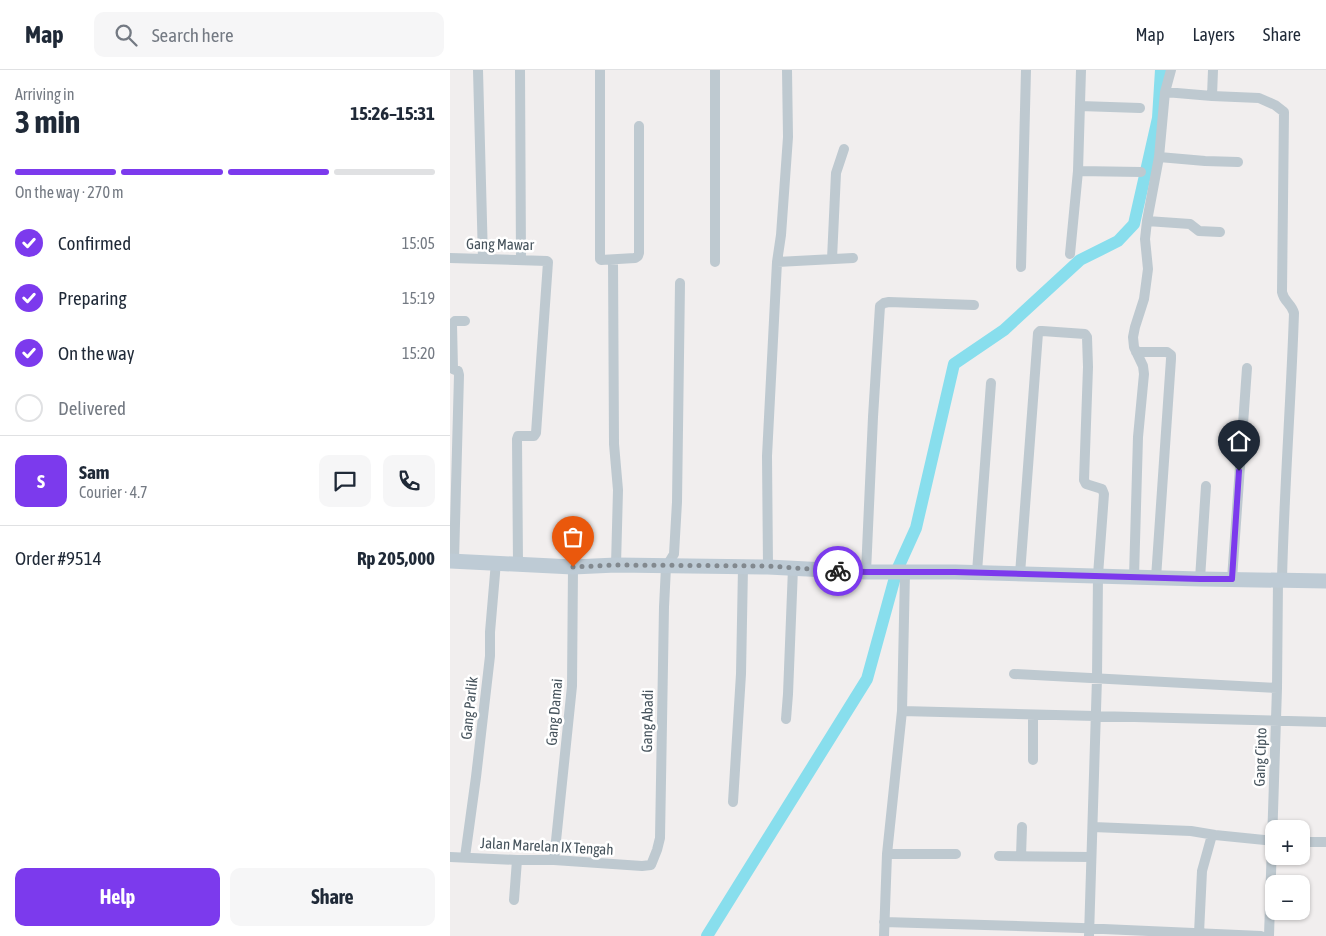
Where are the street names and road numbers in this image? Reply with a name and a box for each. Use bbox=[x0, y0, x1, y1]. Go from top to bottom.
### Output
street label: Gang Mawar bbox=[466, 235, 535, 253]
street label: Gang Parlik bbox=[457, 675, 481, 740]
street label: Gang Damai bbox=[543, 678, 565, 746]
street label: Gang Abadi bbox=[638, 690, 656, 752]
street label: Gang Cipto bbox=[1250, 727, 1270, 787]
street label: Jalan Marelan IX Tengah bbox=[480, 834, 614, 858]

